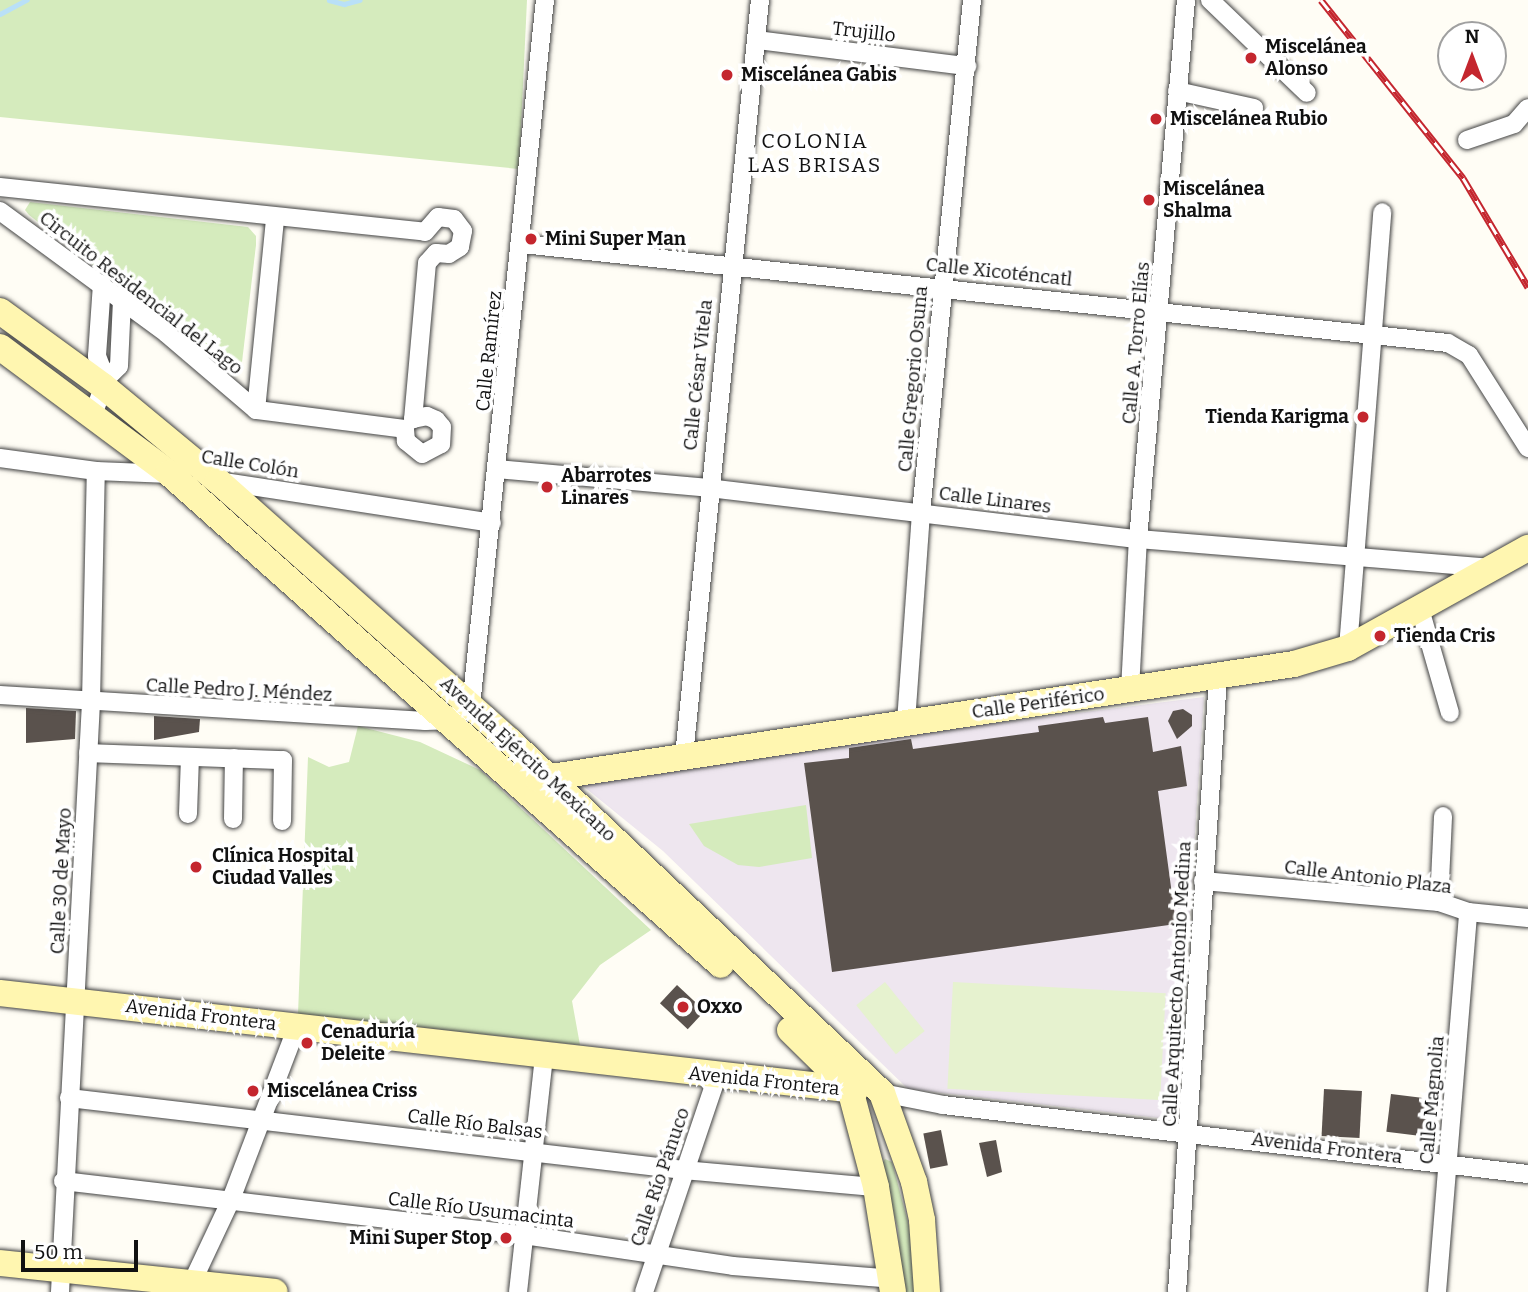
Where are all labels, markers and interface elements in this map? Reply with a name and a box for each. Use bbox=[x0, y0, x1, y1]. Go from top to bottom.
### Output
street label: Trujillo bbox=[831, 17, 897, 47]
north arrow bbox=[1437, 21, 1507, 91]
text: N bbox=[1465, 25, 1479, 48]
place label: Miscelánea Alonso bbox=[1265, 36, 1367, 80]
marker: Miscelánea Alonso bbox=[1243, 50, 1259, 66]
place label: Miscelánea Gabis bbox=[741, 64, 897, 86]
marker: Miscelánea Gabis bbox=[719, 67, 735, 83]
place label: Miscelánea Rubio bbox=[1170, 108, 1328, 130]
marker: Miscelánea Rubio bbox=[1148, 111, 1164, 127]
district label: COLONIA LAS BRISAS bbox=[749, 128, 881, 178]
place label: Miscelánea Shalma bbox=[1163, 178, 1265, 222]
marker: Miscelánea Shalma bbox=[1141, 192, 1157, 208]
street label: Circuito Residencial del Lago bbox=[35, 206, 247, 380]
place label: Mini Super Man bbox=[545, 228, 686, 250]
marker: Mini Super Man bbox=[523, 231, 539, 247]
street label: Calle Xicoténcatl bbox=[925, 253, 1073, 291]
street label: Calle A. Torro Elías bbox=[1118, 261, 1154, 425]
street label: Calle Gregorio Osuna bbox=[893, 285, 933, 473]
street label: Calle Ramírez bbox=[471, 290, 507, 412]
street label: Calle César Vitela bbox=[679, 298, 717, 452]
place label: Tienda Karigma bbox=[1205, 406, 1349, 428]
marker: Tienda Karigma bbox=[1355, 409, 1371, 425]
street label: Calle Colón bbox=[200, 445, 300, 483]
place label: Abarrotes Linares bbox=[561, 465, 652, 509]
marker: Abarrotes Linares bbox=[539, 479, 555, 495]
street label: Calle Linares bbox=[937, 482, 1053, 518]
place label: Tienda Cris bbox=[1394, 625, 1495, 647]
marker: Tienda Cris bbox=[1372, 628, 1388, 644]
street label: Avenida Ejército Mexicano bbox=[435, 672, 621, 846]
street label: Calle Pedro J. Méndez bbox=[145, 674, 333, 706]
street label: Calle Periférico bbox=[970, 682, 1106, 724]
street label: Calle 30 de Mayo bbox=[46, 807, 76, 955]
street label: Calle Arquitecto Antonio Medina bbox=[1158, 841, 1196, 1127]
place label: Clínica Hospital Ciudad Valles bbox=[212, 845, 354, 889]
street label: Calle Antonio Plaza bbox=[1283, 855, 1453, 899]
marker: Clínica Hospital Ciudad Valles bbox=[186, 857, 206, 877]
street label: Avenida Frontera bbox=[124, 994, 278, 1036]
place label: Oxxo bbox=[697, 996, 743, 1018]
marker: Oxxo bbox=[675, 999, 691, 1015]
place label: Cenaduría Deleite bbox=[321, 1021, 415, 1065]
marker: Cenaduría Deleite bbox=[299, 1035, 315, 1051]
street label: Calle Magnolia bbox=[1415, 1035, 1449, 1165]
street label: Avenida Frontera bbox=[687, 1062, 841, 1100]
place label: Miscelánea Criss bbox=[267, 1080, 417, 1102]
marker: Miscelánea Criss bbox=[245, 1083, 261, 1099]
street label: Calle Río Balsas bbox=[406, 1104, 544, 1144]
street label: Calle Río Pánuco bbox=[626, 1105, 694, 1249]
street label: Avenida Frontera bbox=[1250, 1127, 1404, 1169]
street label: Calle Río Usumacinta bbox=[387, 1187, 575, 1233]
scale bar bbox=[24, 1226, 142, 1270]
place label: Mini Super Stop bbox=[349, 1227, 492, 1249]
marker: Mini Super Stop bbox=[498, 1230, 514, 1246]
text: 50 m bbox=[34, 1239, 83, 1265]

